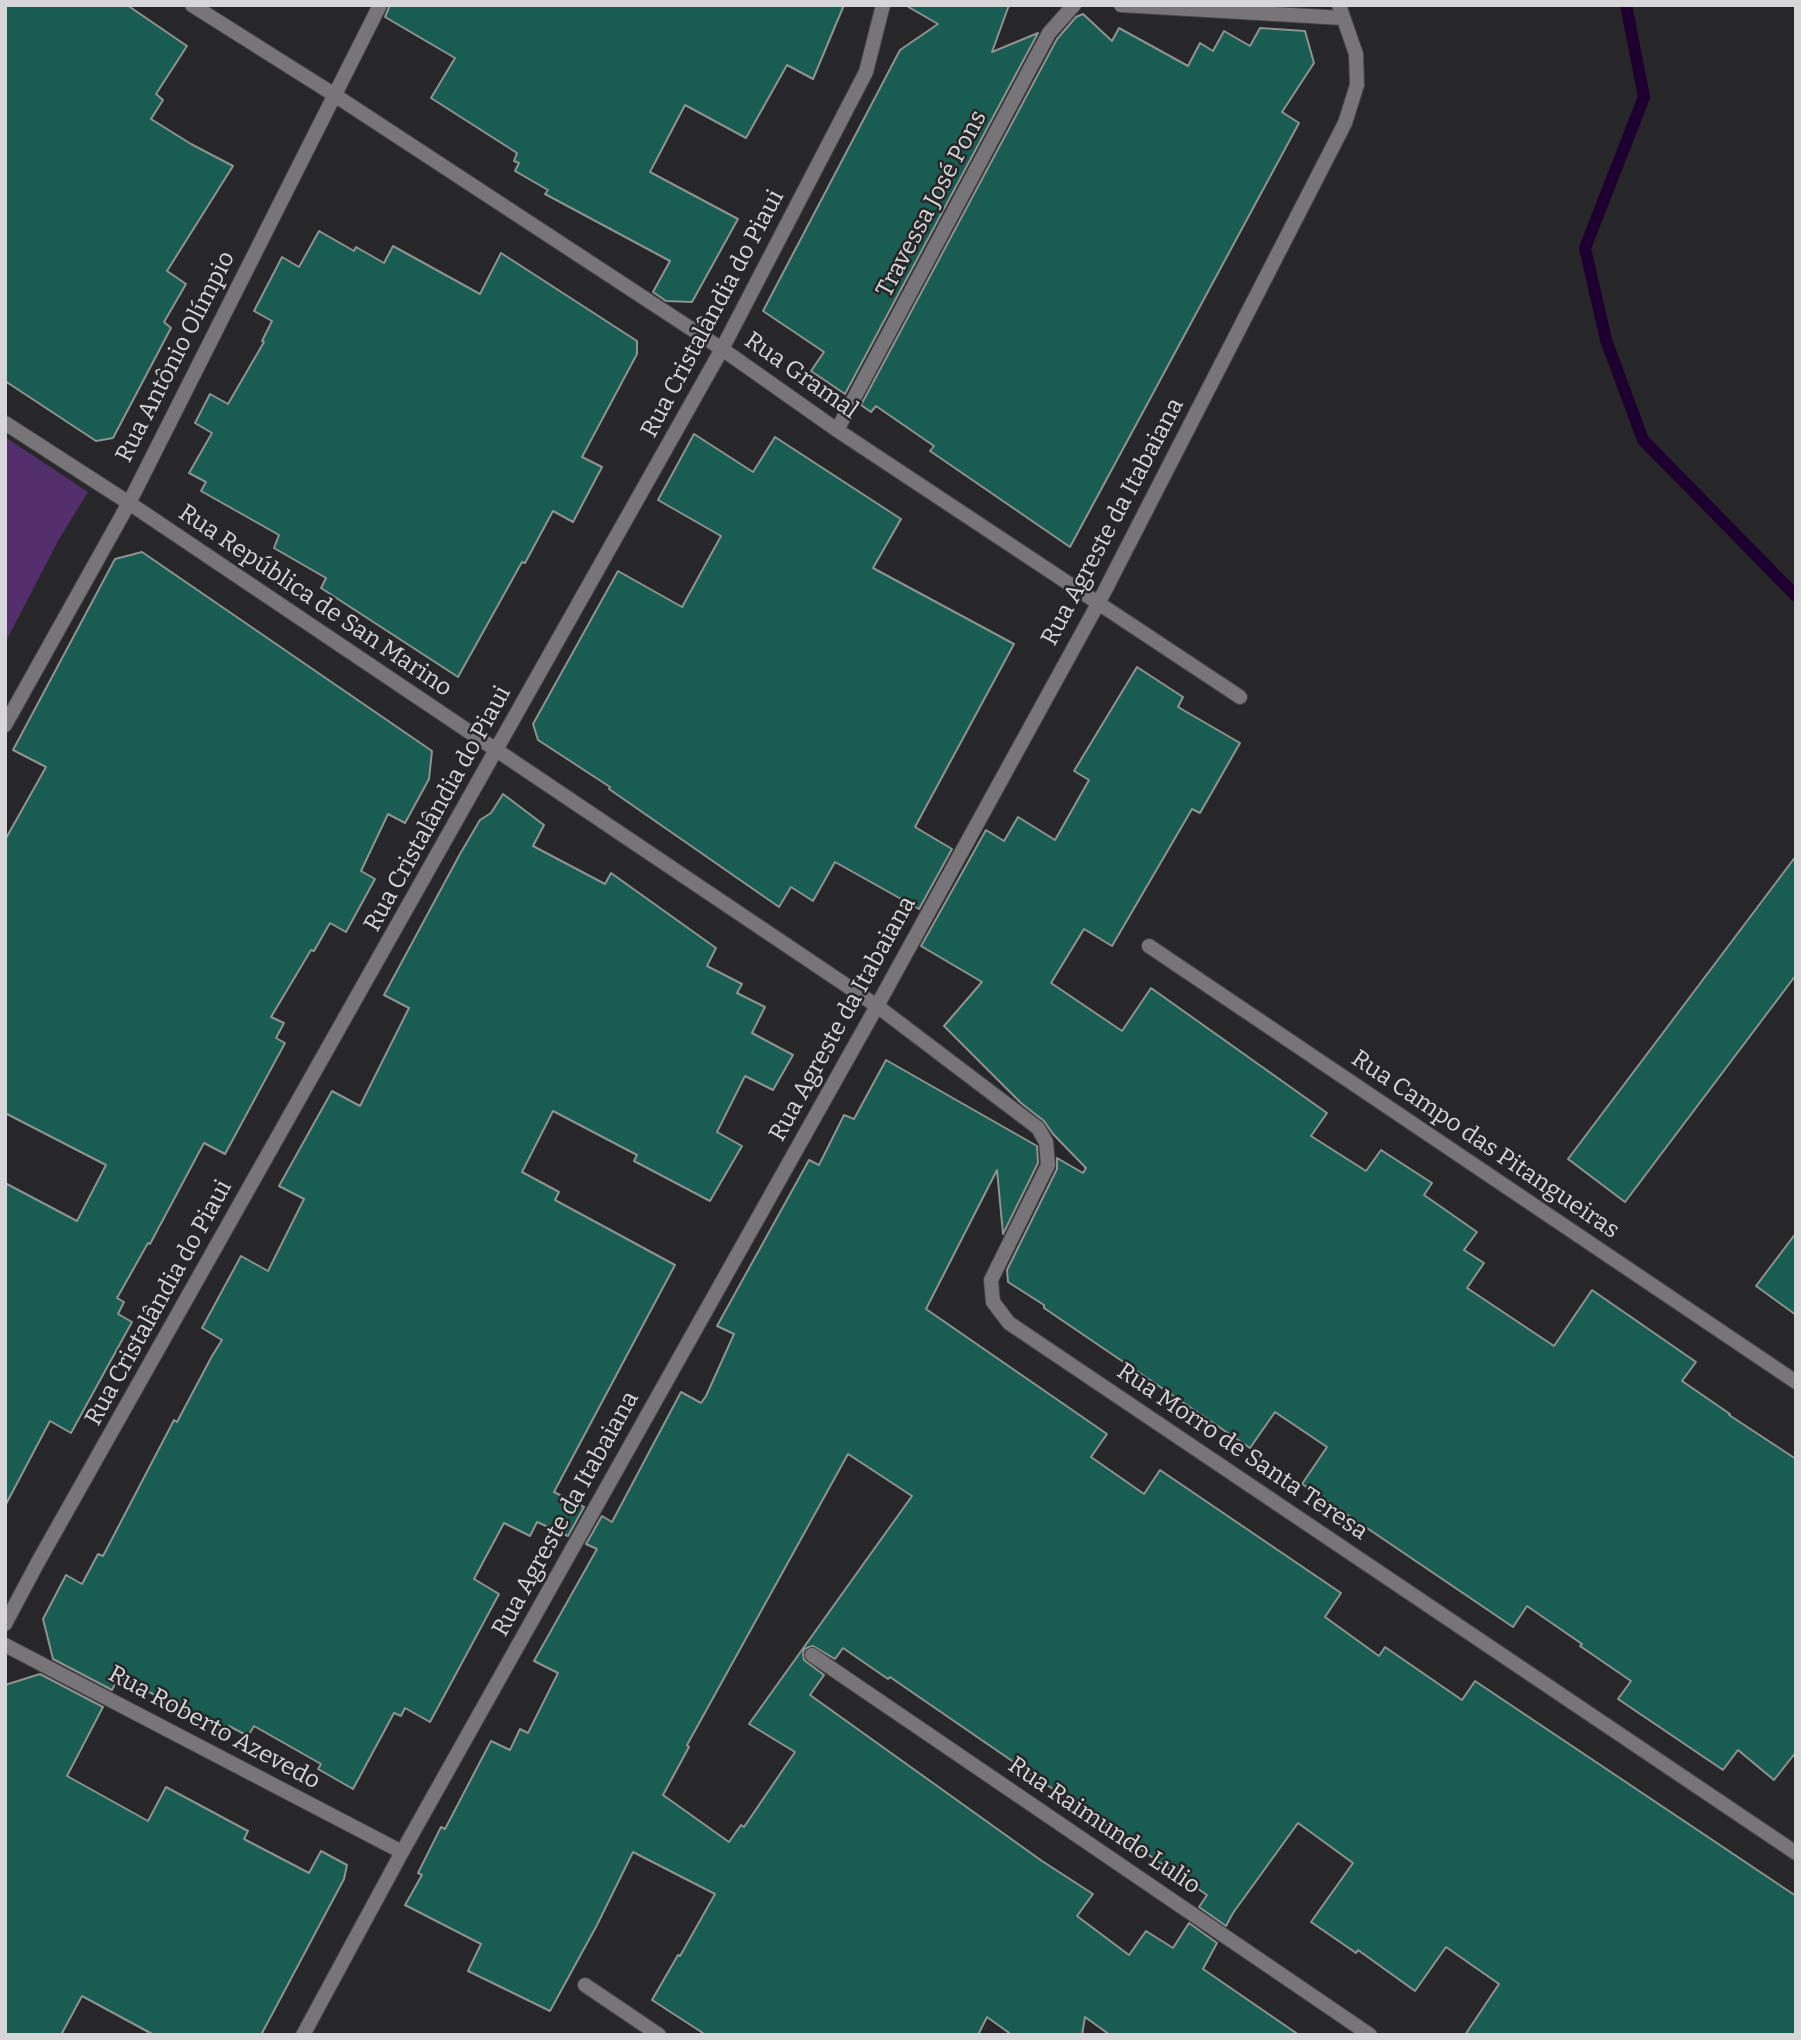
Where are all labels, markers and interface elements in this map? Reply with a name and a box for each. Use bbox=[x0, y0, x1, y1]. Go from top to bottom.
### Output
street label: Travessa José Pons bbox=[871, 106, 993, 302]
street label: Rua Cristalândia do Piaui bbox=[635, 185, 791, 443]
street label: Rua Antônio Olímpio bbox=[110, 247, 242, 467]
street label: Rua Gramal bbox=[739, 326, 863, 426]
street label: Rua Agreste da Itabaiana bbox=[1036, 393, 1190, 651]
street label: Rua República de San Marino bbox=[173, 499, 457, 703]
street label: Rua Cristalândia do Piaui bbox=[358, 681, 518, 937]
street label: Rua Agreste da Itabaiana bbox=[764, 891, 922, 1147]
street label: Rua Campo das Pitangueiras bbox=[1346, 1045, 1624, 1245]
street label: Rua Cristalândia do Piaui bbox=[79, 1175, 239, 1431]
street label: Rua Morro de Santa Teresa bbox=[1111, 1357, 1373, 1547]
street label: Rua Agreste da Itabaiana bbox=[487, 1386, 645, 1642]
street label: Rua Roberto Azevedo bbox=[103, 1660, 325, 1796]
street label: Rua Raimundo Lulio bbox=[1003, 1751, 1205, 1901]

